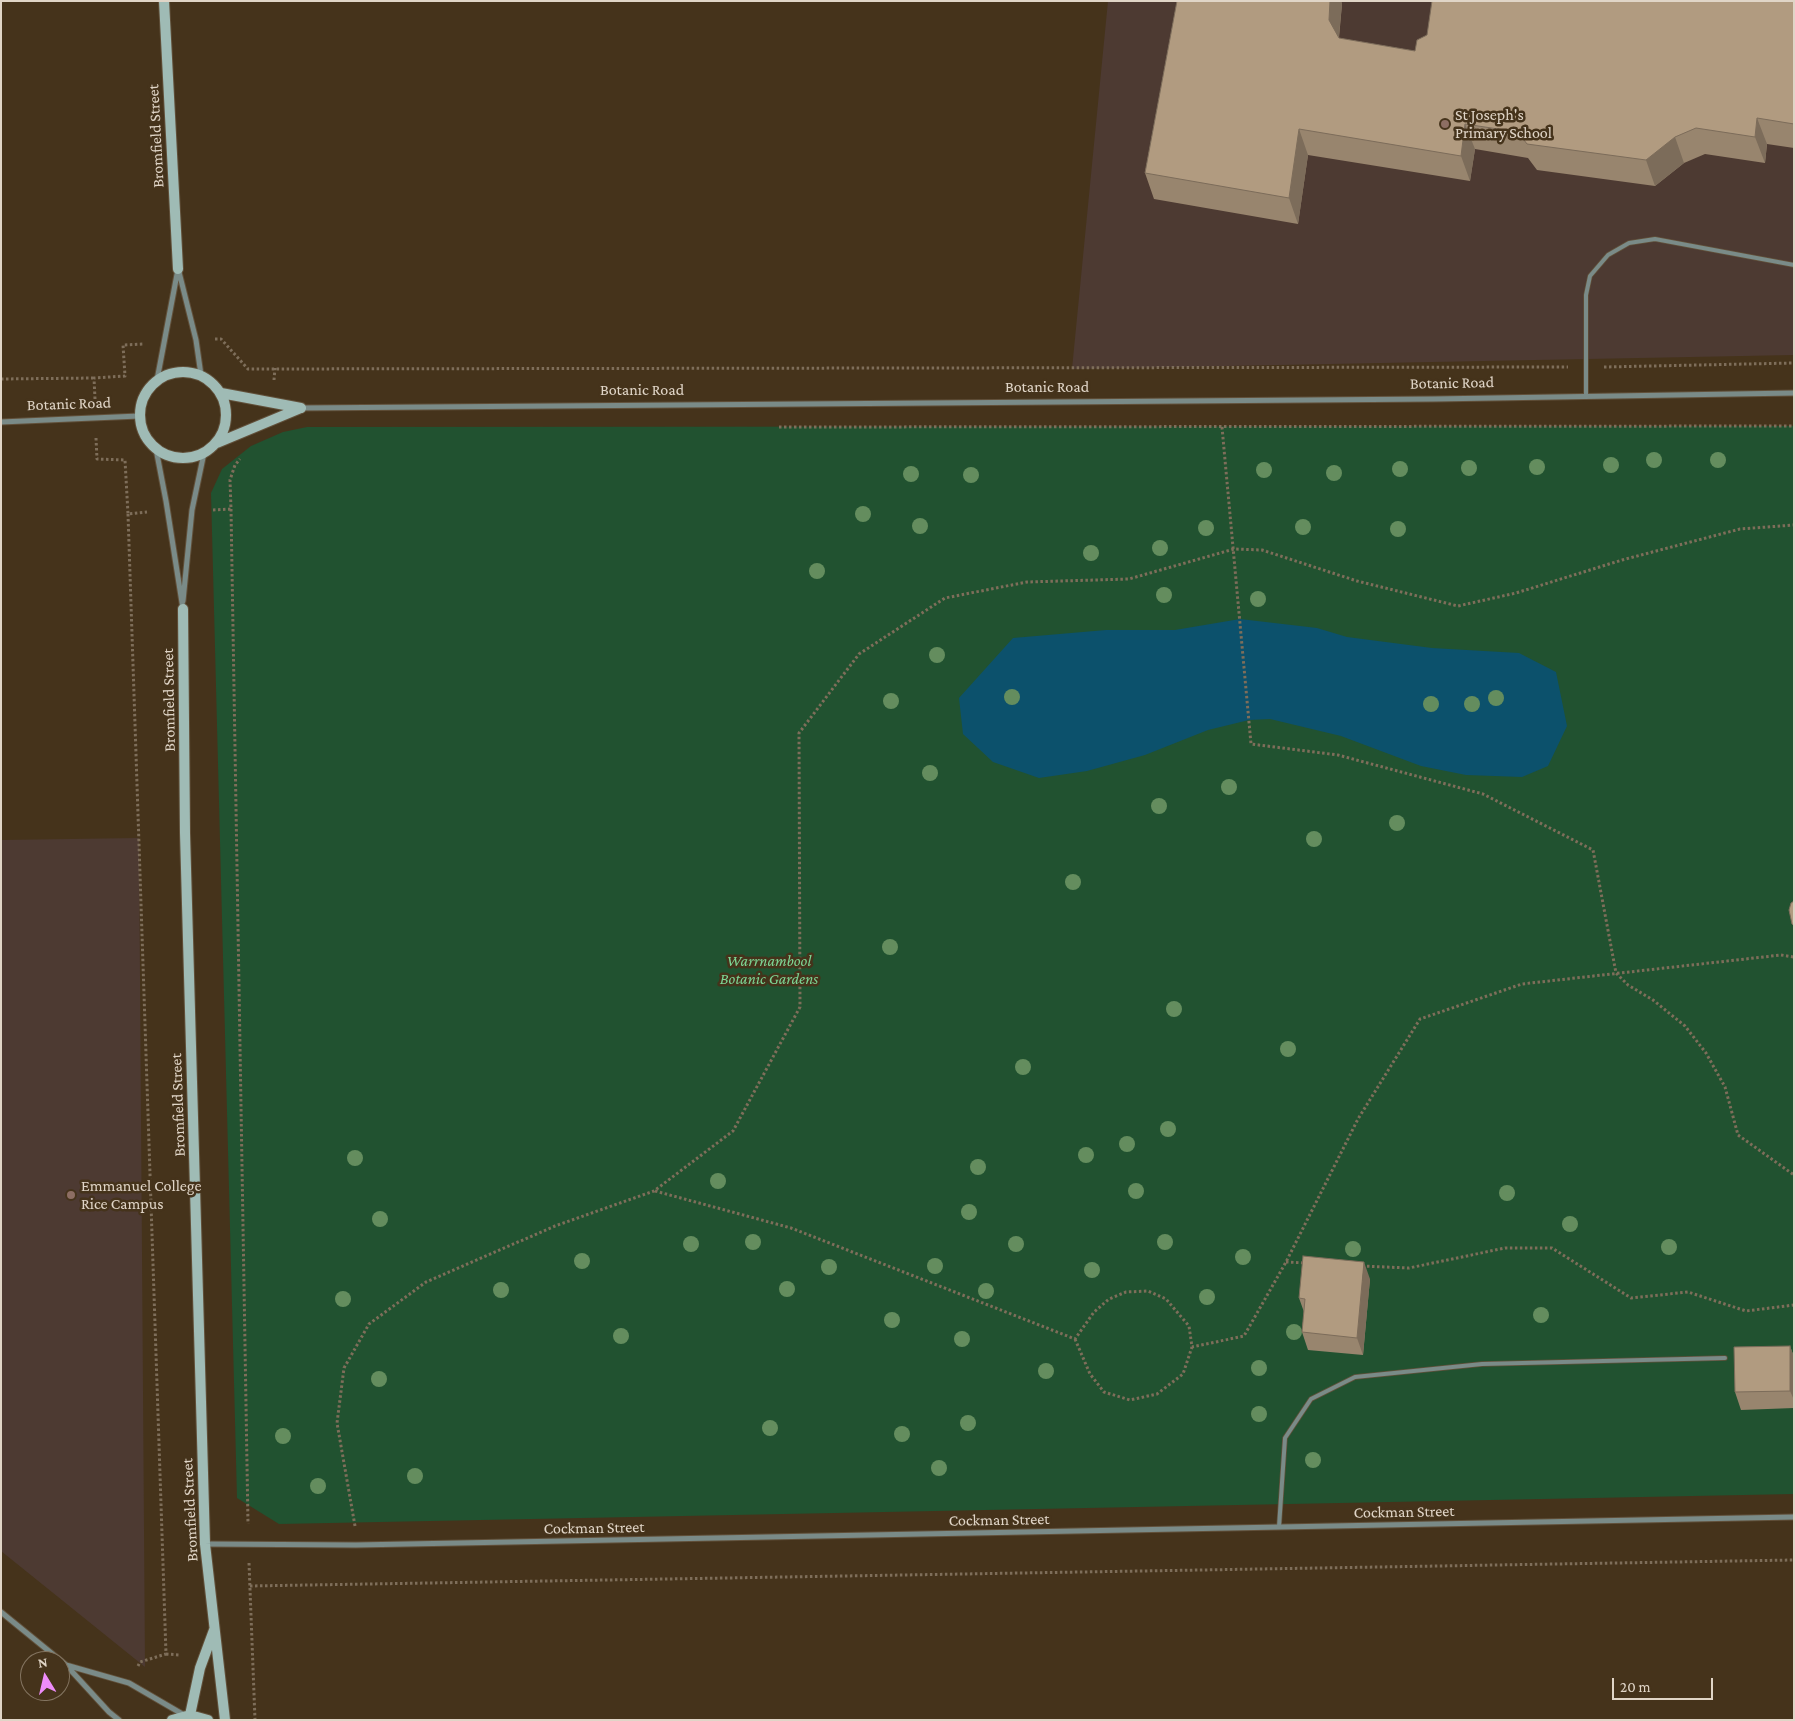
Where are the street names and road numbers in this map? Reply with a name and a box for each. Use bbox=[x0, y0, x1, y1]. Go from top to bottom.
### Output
street label: Bromfield Street bbox=[144, 84, 168, 188]
street label: Botanic Road bbox=[1410, 373, 1494, 393]
street label: Botanic Road bbox=[1005, 377, 1089, 397]
street label: Botanic Road bbox=[600, 380, 684, 400]
street label: Botanic Road bbox=[27, 393, 111, 415]
street label: Bromfield Street bbox=[158, 648, 180, 752]
street label: Bromfield Street bbox=[167, 1053, 189, 1157]
street label: Bromfield Street bbox=[178, 1458, 202, 1562]
street label: Cockman Street bbox=[1353, 1502, 1455, 1522]
street label: Cockman Street bbox=[948, 1510, 1050, 1530]
street label: Cockman Street bbox=[543, 1518, 645, 1538]

